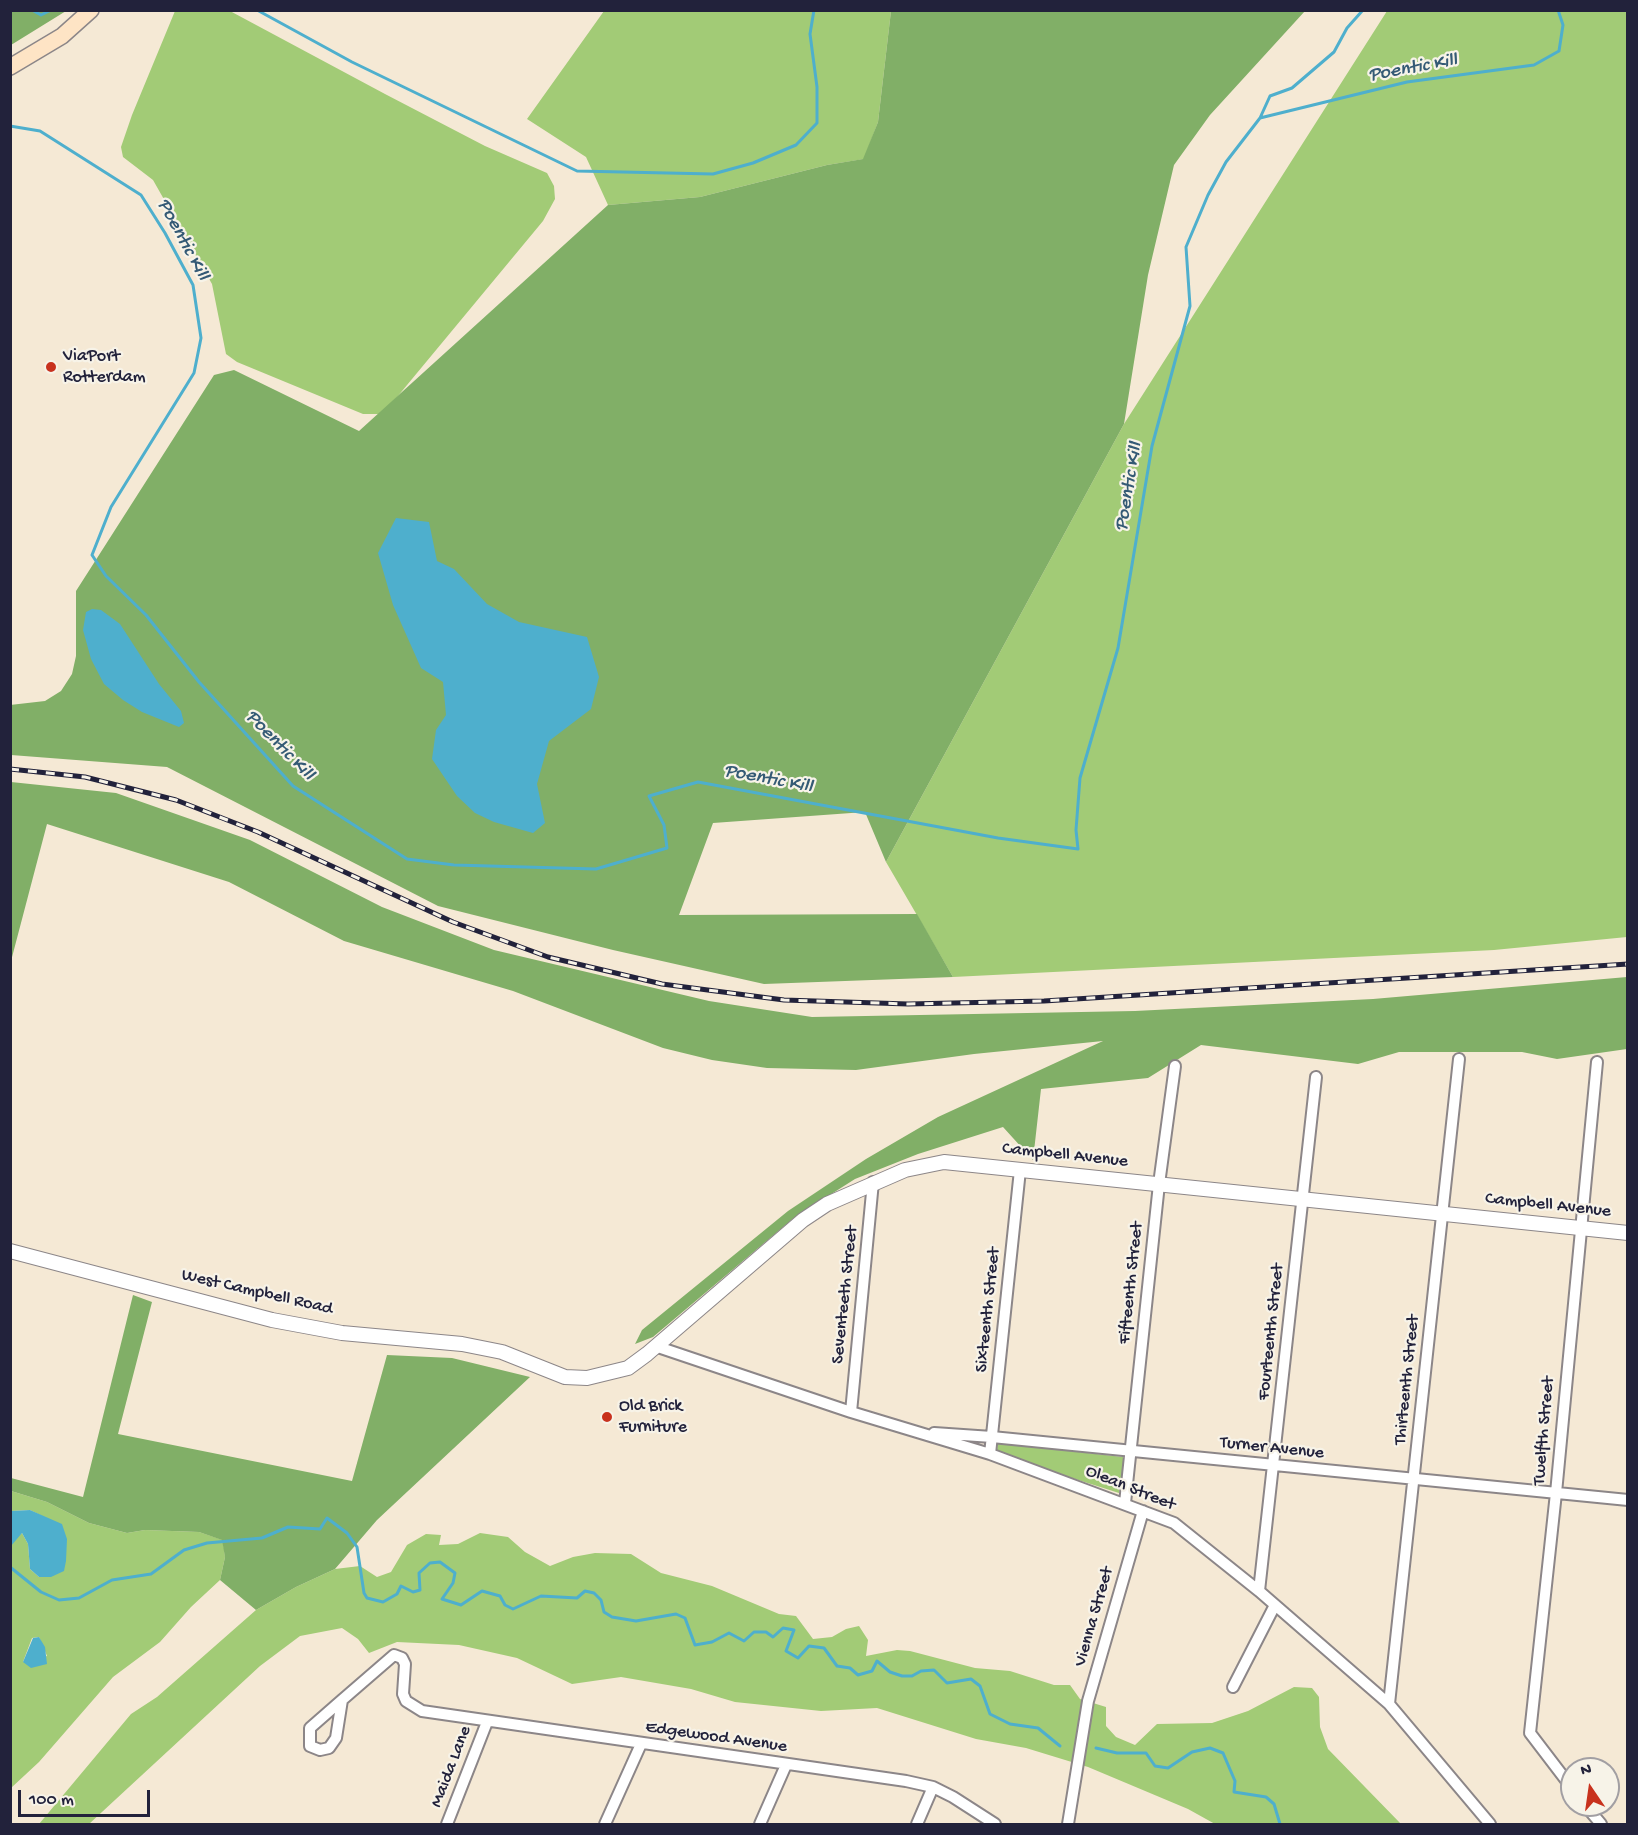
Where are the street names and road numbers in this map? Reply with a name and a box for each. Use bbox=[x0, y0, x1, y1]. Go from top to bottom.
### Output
street label: Campbell Avenue bbox=[1001, 1139, 1129, 1173]
street label: Campbell Avenue bbox=[1484, 1189, 1612, 1223]
street label: Fifteenth Street bbox=[1115, 1221, 1149, 1345]
street label: Seventeeth Street bbox=[828, 1225, 864, 1365]
street label: Sixteenth Street bbox=[972, 1246, 1006, 1374]
street label: Fourteenth Street bbox=[1254, 1263, 1290, 1401]
street label: West Campbell Road bbox=[179, 1265, 335, 1321]
street label: Thirteenth Street bbox=[1390, 1314, 1426, 1446]
street label: Twelfth Street bbox=[1529, 1376, 1561, 1486]
street label: Turner Avenue bbox=[1219, 1433, 1325, 1465]
street label: Olean Street bbox=[1082, 1461, 1178, 1517]
street label: Vienna Street bbox=[1070, 1565, 1120, 1669]
street label: Edgewood Avenue bbox=[644, 1717, 788, 1759]
street label: Maida Lane bbox=[427, 1723, 477, 1811]

